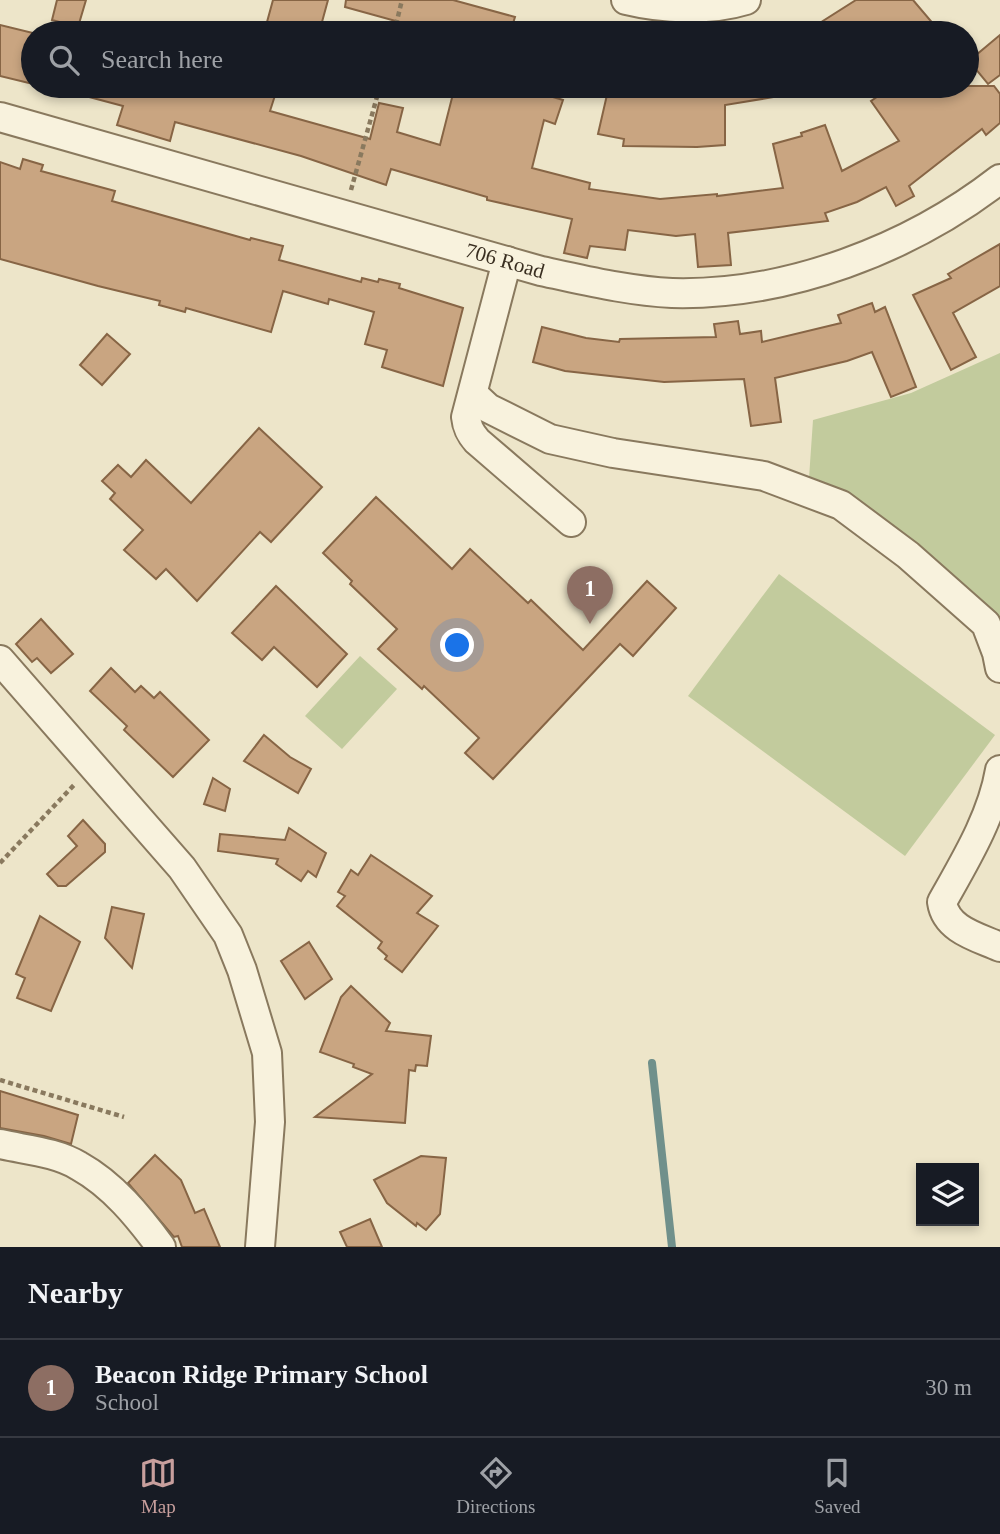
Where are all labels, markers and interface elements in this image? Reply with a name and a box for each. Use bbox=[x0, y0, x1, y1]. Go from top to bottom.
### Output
search box bbox=[21, 21, 979, 98]
icon: search bbox=[45, 41, 83, 79]
text: Search here bbox=[101, 45, 223, 74]
street label: 706 Road bbox=[463, 238, 548, 284]
pin: 1 bbox=[567, 566, 613, 624]
your location bbox=[440, 628, 474, 662]
map controls bbox=[916, 1163, 979, 1226]
button: layers bbox=[916, 1163, 979, 1226]
text: Nearby bbox=[28, 1276, 123, 1309]
text: Beacon Ridge Primary School bbox=[95, 1360, 428, 1389]
text: 1 bbox=[45, 1375, 57, 1400]
text: 30 m bbox=[925, 1375, 972, 1400]
text: School bbox=[95, 1390, 159, 1415]
tab: Map bbox=[139, 1454, 177, 1518]
tab: Directions bbox=[456, 1454, 535, 1518]
tab: Saved bbox=[814, 1454, 861, 1518]

